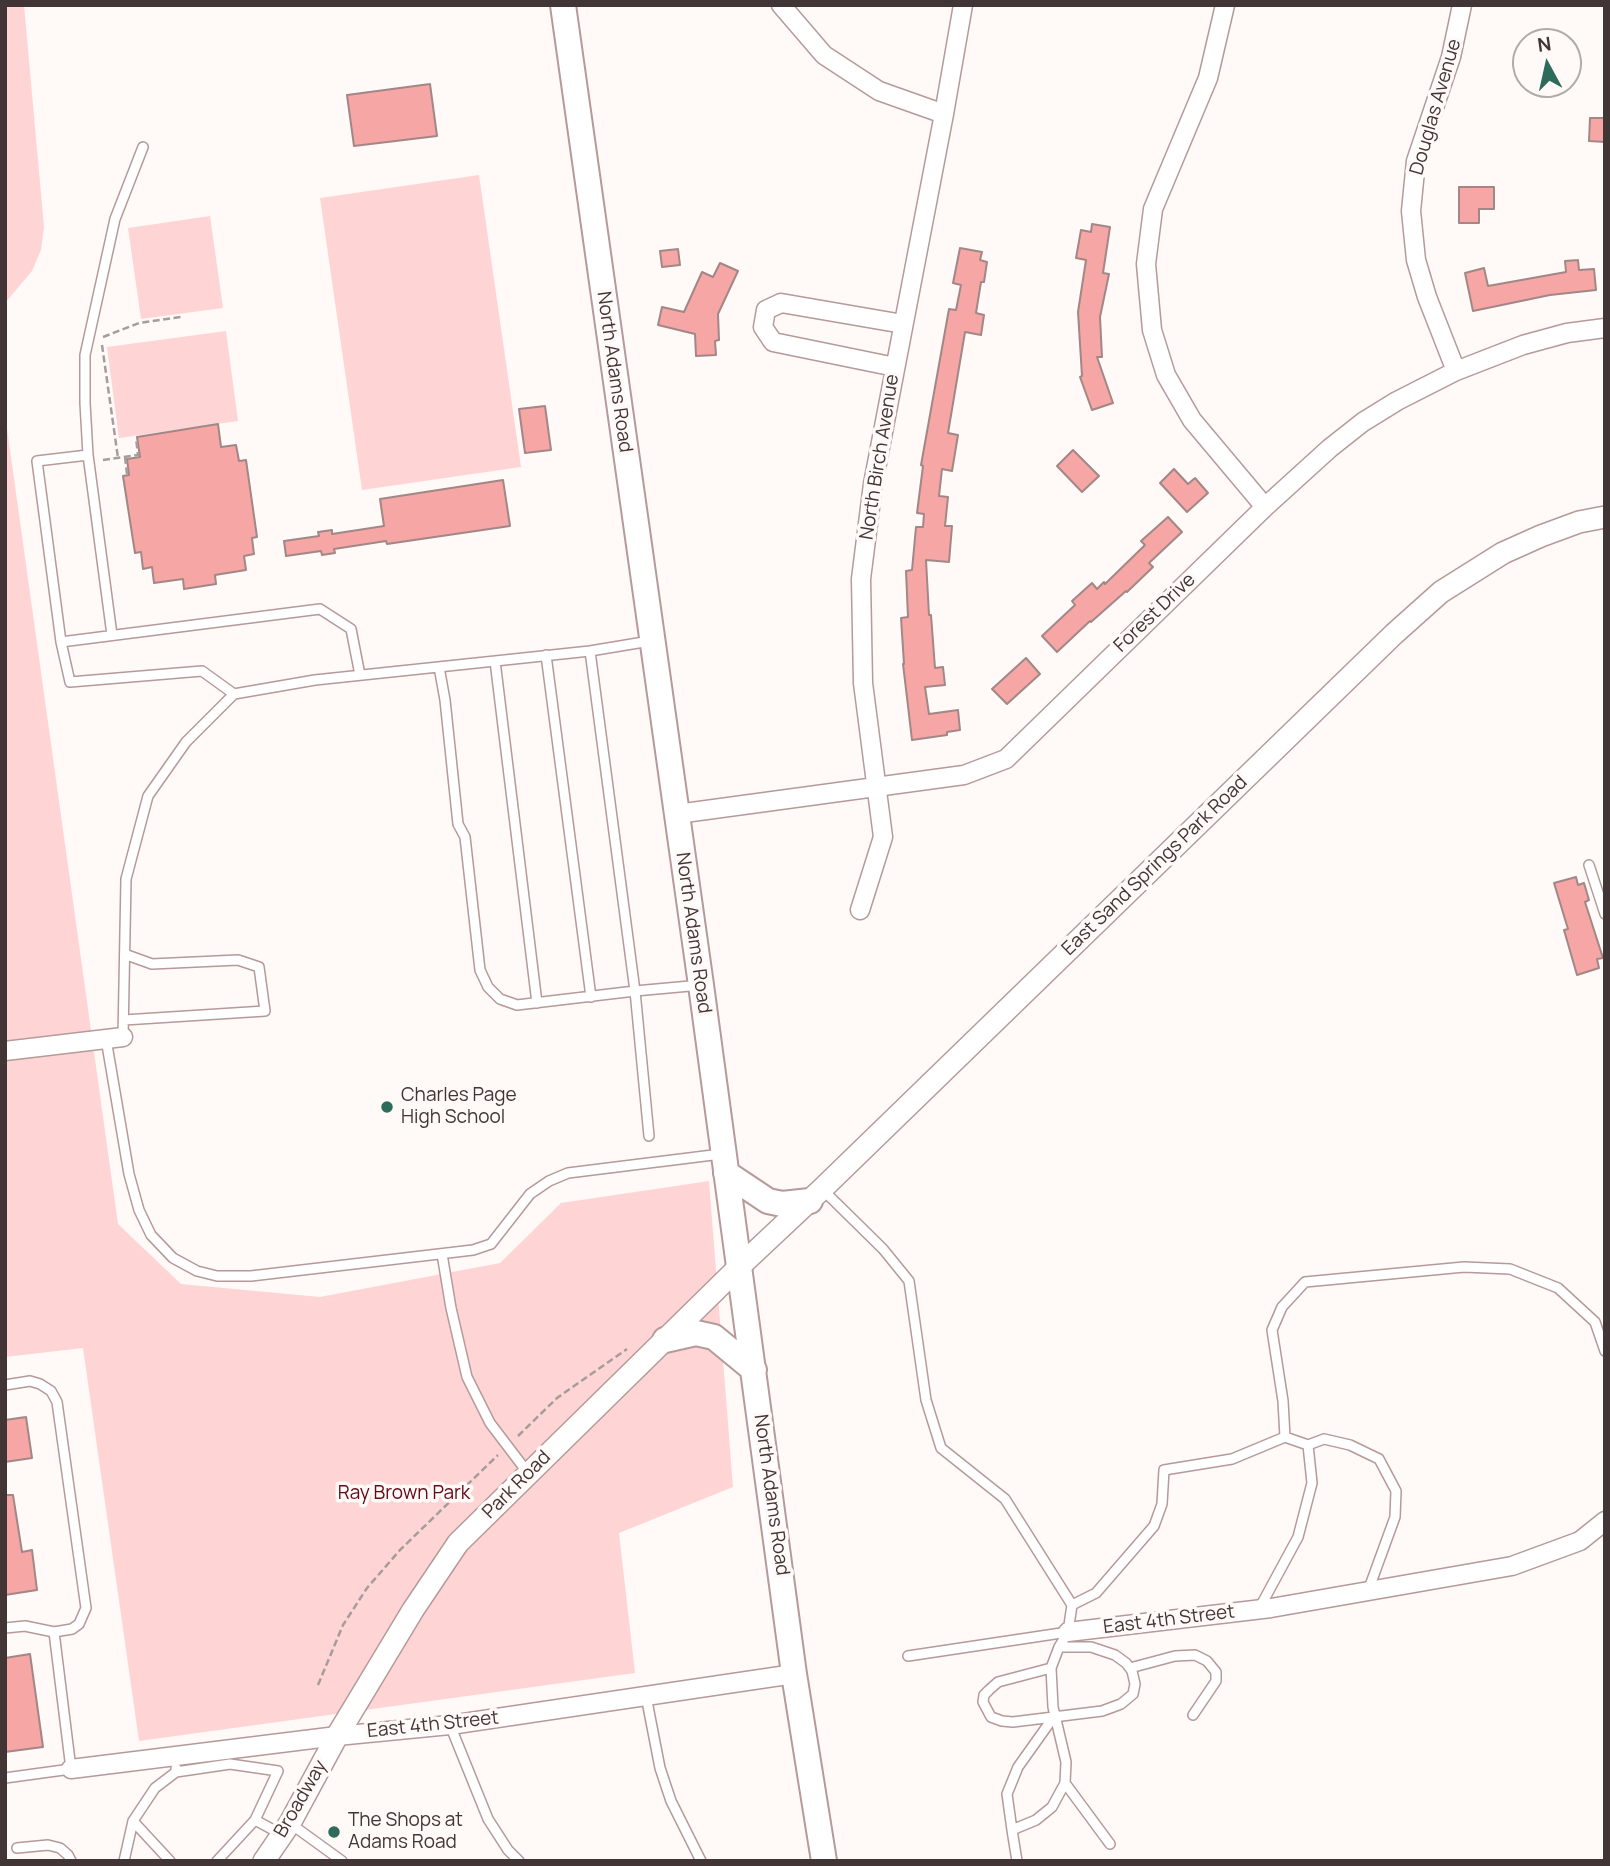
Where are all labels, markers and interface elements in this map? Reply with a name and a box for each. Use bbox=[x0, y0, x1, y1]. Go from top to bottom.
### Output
north arrow bbox=[1512, 28, 1582, 98]
text: N bbox=[1536, 30, 1553, 58]
street label: Douglas Avenue bbox=[1406, 36, 1466, 178]
street label: North Adams Road bbox=[591, 290, 637, 454]
street label: North Birch Avenue bbox=[856, 373, 904, 541]
street label: Forest Drive bbox=[1110, 569, 1200, 657]
street label: East Sand Springs Park Road bbox=[1058, 771, 1252, 961]
street label: North Adams Road bbox=[670, 851, 716, 1015]
place label: Charles Page High School bbox=[401, 1085, 517, 1129]
marker: Charles Page High School bbox=[379, 1099, 395, 1115]
street label: North Adams Road bbox=[748, 1413, 794, 1577]
street label: Park Road bbox=[478, 1446, 556, 1524]
park label: Ray Brown Park bbox=[338, 1483, 470, 1505]
street label: East 4th Street bbox=[1102, 1601, 1236, 1639]
street label: East 4th Street bbox=[366, 1707, 500, 1743]
street label: Broadway bbox=[270, 1756, 332, 1842]
place label: The Shops at Adams Road bbox=[348, 1810, 463, 1854]
marker: The Shops at Adams Road bbox=[326, 1824, 342, 1840]

